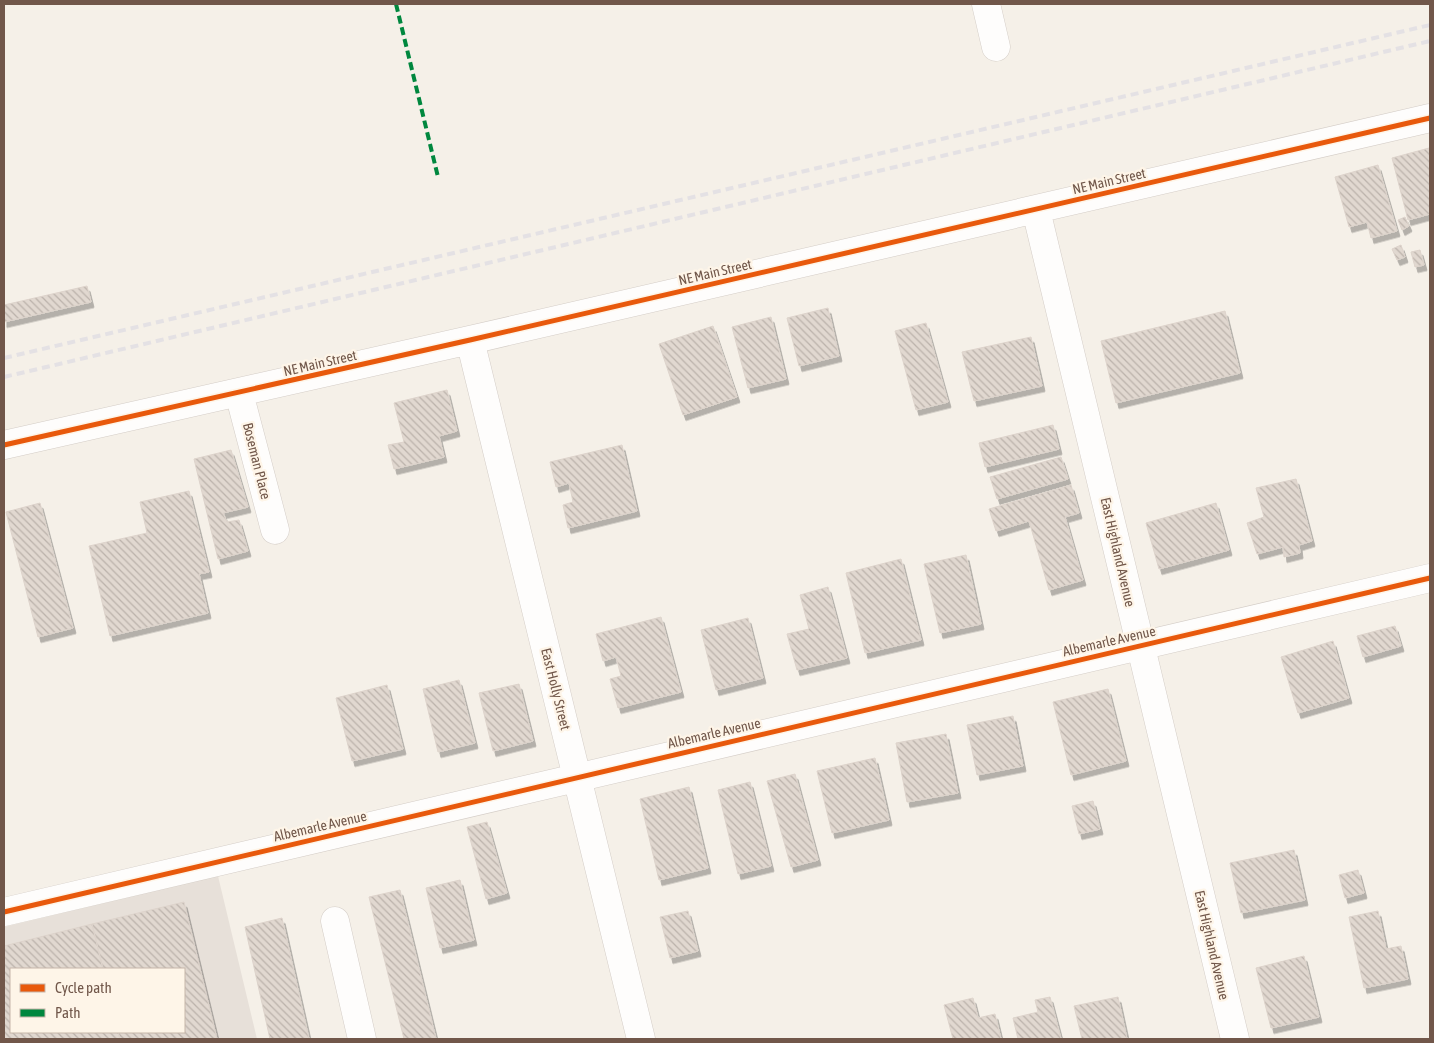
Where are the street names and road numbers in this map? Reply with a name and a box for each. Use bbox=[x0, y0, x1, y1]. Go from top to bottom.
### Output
street label: NE Main Street bbox=[1071, 165, 1147, 197]
street label: NE Main Street bbox=[677, 256, 753, 288]
street label: NE Main Street bbox=[282, 347, 358, 379]
street label: Boseman Place bbox=[240, 421, 274, 501]
street label: East Highland Avenue bbox=[1098, 496, 1138, 608]
street label: Albemarle Avenue bbox=[1061, 623, 1157, 659]
street label: East Holly Street bbox=[538, 646, 574, 732]
street label: Albemarle Avenue bbox=[666, 715, 762, 751]
street label: Albemarle Avenue bbox=[272, 808, 368, 844]
street label: East Highland Avenue bbox=[1192, 889, 1232, 1001]

